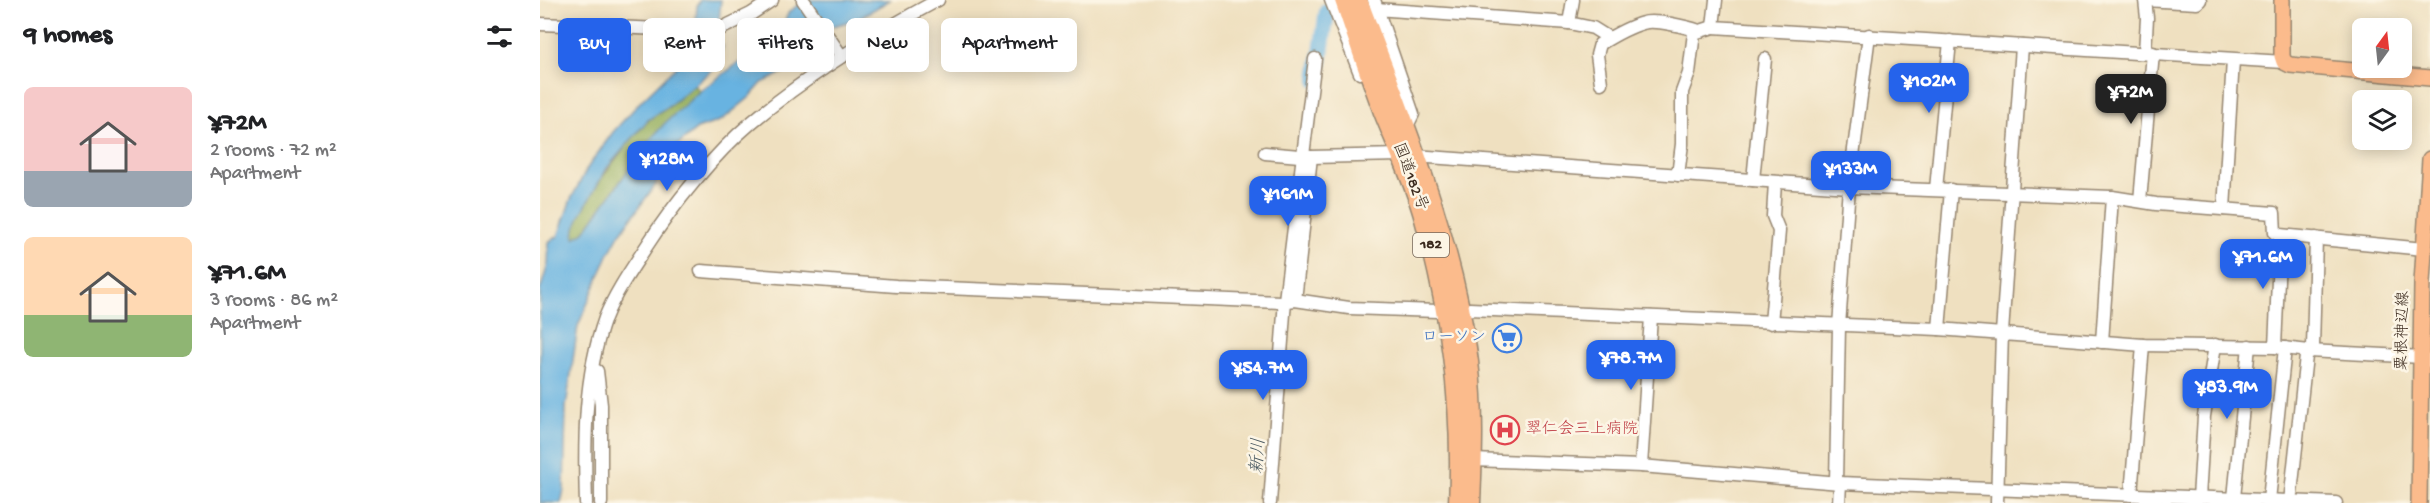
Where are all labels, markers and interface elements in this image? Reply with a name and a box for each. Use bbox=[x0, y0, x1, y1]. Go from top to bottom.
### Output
chip: Buy bbox=[558, 18, 631, 72]
chip: Rent bbox=[643, 18, 725, 72]
chip: Filters bbox=[737, 18, 834, 72]
chip: New bbox=[846, 18, 929, 72]
chip: Apartment bbox=[941, 18, 1077, 72]
north arrow bbox=[2352, 18, 2412, 78]
map controls bbox=[2352, 18, 2412, 150]
icon: filters bbox=[483, 20, 516, 53]
text: 9 homes bbox=[24, 21, 112, 52]
pin: ¥102M bbox=[1887, 63, 1971, 114]
text: ¥102M bbox=[1903, 71, 1955, 94]
pin: ¥72M bbox=[2095, 74, 2167, 125]
text: ¥72M bbox=[2109, 82, 2153, 105]
button: layers bbox=[2352, 90, 2412, 150]
text: ¥72M bbox=[210, 109, 266, 140]
icon: home bbox=[72, 111, 144, 183]
text: 2 rooms · 72 m² bbox=[210, 140, 337, 163]
street label: 国道182号 bbox=[1387, 140, 1432, 214]
pin: ¥128M bbox=[625, 141, 709, 192]
text: ¥128M bbox=[641, 149, 693, 172]
pin: ¥133M bbox=[1809, 151, 1893, 202]
text: ¥133M bbox=[1825, 159, 1877, 182]
text: Apartment bbox=[210, 163, 300, 186]
pin: ¥161M bbox=[1246, 176, 1330, 227]
text: ¥161M bbox=[1263, 184, 1313, 207]
road number: 182 bbox=[1413, 233, 1449, 257]
pin: ¥71.6M bbox=[2214, 239, 2312, 290]
text: ¥71.6M bbox=[2234, 247, 2292, 270]
text: ¥71.6M bbox=[210, 259, 285, 290]
icon: home bbox=[72, 261, 144, 333]
text: 3 rooms · 86 m² bbox=[210, 290, 338, 313]
street label: 粟根神辺線 bbox=[2392, 291, 2414, 371]
text: Apartment bbox=[210, 313, 300, 336]
supermarket icon: ローソン bbox=[1491, 322, 1523, 354]
place label: ローソン bbox=[1422, 329, 1486, 348]
pin: ¥78.7M bbox=[1582, 340, 1680, 391]
text: ¥78.7M bbox=[1600, 348, 1662, 371]
pin: ¥54.7M bbox=[1214, 350, 1312, 401]
text: ¥54.7M bbox=[1233, 358, 1293, 381]
pin: ¥83.9M bbox=[2178, 369, 2276, 420]
text: ¥83.9M bbox=[2197, 377, 2257, 400]
hospital icon: 翠仁会三上病院 bbox=[1489, 414, 1521, 446]
place label: 翠仁会三上病院 bbox=[1526, 419, 1638, 440]
water label: 新川 bbox=[1246, 437, 1271, 475]

